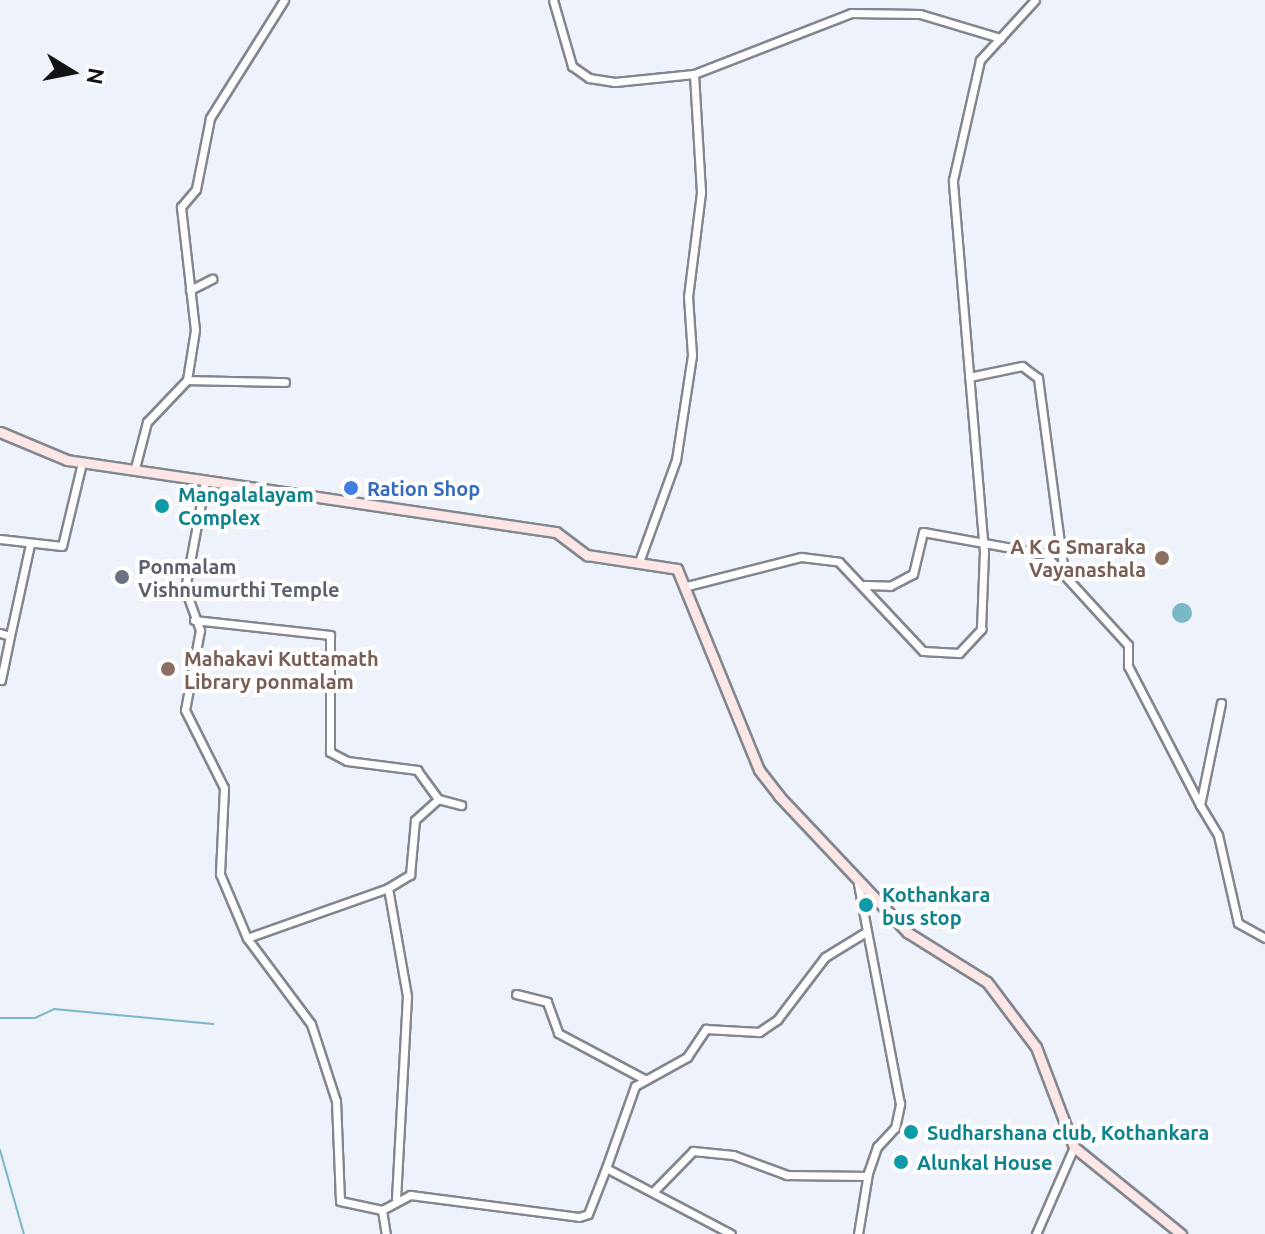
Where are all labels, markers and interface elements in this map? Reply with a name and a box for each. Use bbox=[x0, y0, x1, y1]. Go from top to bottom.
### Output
north arrow bbox=[32, 32, 112, 112]
text: N bbox=[82, 66, 110, 87]
place label: Ration Shop bbox=[367, 476, 480, 500]
marker: Ration Shop bbox=[342, 479, 360, 497]
place label: Mangalalayam Complex bbox=[178, 482, 314, 529]
marker: Mangalalayam Complex bbox=[153, 497, 171, 515]
place label: A K G Smaraka Vayanashala bbox=[1010, 534, 1146, 581]
marker: A K G Smaraka Vayanashala bbox=[1153, 549, 1171, 567]
place label: Ponmalam Vishnumurthi Temple bbox=[138, 554, 339, 601]
marker: Ponmalam Vishnumurthi Temple bbox=[113, 568, 131, 586]
place label: Mahakavi Kuttamath Library ponmalam bbox=[184, 646, 379, 693]
marker: Mahakavi Kuttamath Library ponmalam bbox=[159, 660, 177, 678]
place label: Kothankara bus stop bbox=[882, 882, 990, 929]
marker: Kothankara bus stop bbox=[857, 896, 875, 914]
place label: Sudharshana club, Kothankara bbox=[927, 1120, 1209, 1144]
marker: Sudharshana club, Kothankara bbox=[902, 1123, 920, 1141]
place label: Alunkal House bbox=[917, 1150, 1052, 1174]
marker: Alunkal House bbox=[892, 1153, 910, 1171]

